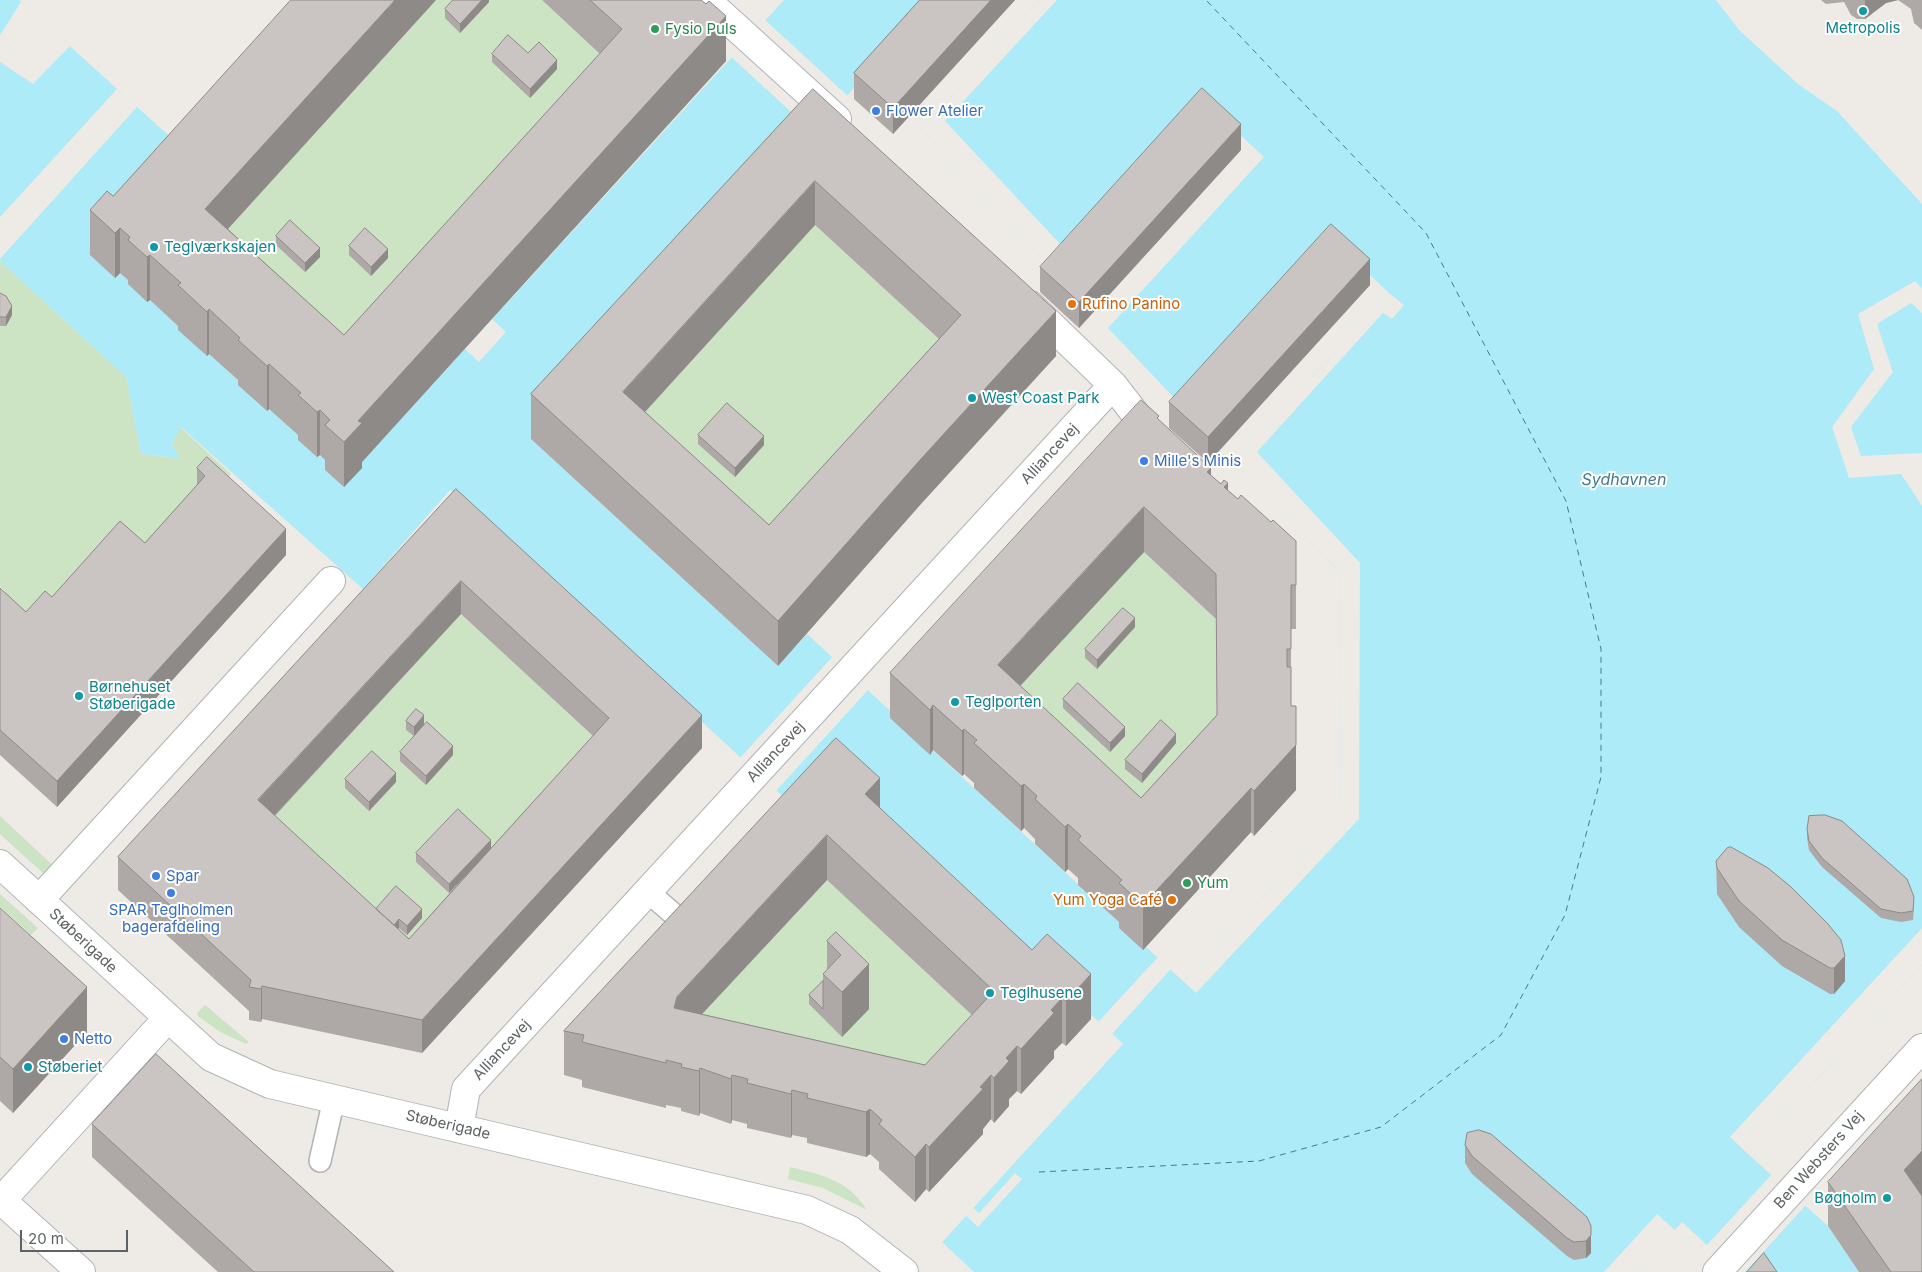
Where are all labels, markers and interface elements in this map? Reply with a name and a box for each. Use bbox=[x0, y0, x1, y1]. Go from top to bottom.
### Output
marker: Metropolis bbox=[1857, 5, 1869, 17]
place label: Metropolis bbox=[1826, 19, 1900, 37]
place label: Fysio Puls bbox=[665, 20, 737, 38]
marker: Fysio Puls bbox=[649, 23, 661, 35]
place label: Flower Atelier bbox=[886, 102, 983, 120]
marker: Flower Atelier bbox=[870, 105, 882, 117]
place label: Teglværkskajen bbox=[164, 238, 276, 256]
marker: Teglværkskajen bbox=[148, 241, 160, 253]
place label: Rufino Panino bbox=[1082, 295, 1180, 313]
marker: Rufino Panino bbox=[1066, 298, 1078, 310]
place label: West Coast Park bbox=[982, 389, 1099, 407]
marker: West Coast Park bbox=[966, 392, 978, 404]
street label: Alliancevej bbox=[1017, 420, 1083, 488]
place label: Mille's Minis bbox=[1154, 452, 1241, 470]
marker: Mille's Minis bbox=[1138, 455, 1150, 467]
water label: Sydhavnen bbox=[1582, 470, 1666, 490]
place label: Børnehuset Støberigade bbox=[89, 678, 175, 713]
marker: Børnehuset Støberigade bbox=[73, 690, 85, 702]
place label: Teglporten bbox=[965, 693, 1042, 711]
marker: Teglporten bbox=[949, 696, 961, 708]
street label: Alliancevej bbox=[743, 718, 809, 786]
place label: Spar bbox=[166, 867, 199, 885]
marker: Spar bbox=[150, 870, 162, 882]
place label: Yum bbox=[1197, 874, 1229, 892]
marker: Yum bbox=[1181, 877, 1193, 889]
marker: SPAR Teglholmen bagerafdeling bbox=[165, 887, 177, 899]
place label: Yum Yoga Café bbox=[1053, 891, 1162, 909]
marker: Yum Yoga Café bbox=[1166, 894, 1178, 906]
place label: SPAR Teglholmen bagerafdeling bbox=[109, 901, 233, 936]
street label: Støberigade bbox=[45, 905, 121, 977]
place label: Teglhusene bbox=[1000, 984, 1082, 1002]
marker: Teglhusene bbox=[984, 987, 996, 999]
street label: Alliancevej bbox=[469, 1016, 535, 1084]
place label: Netto bbox=[74, 1030, 112, 1048]
marker: Netto bbox=[58, 1033, 70, 1045]
place label: Støberiet bbox=[38, 1058, 102, 1076]
marker: Støberiet bbox=[22, 1061, 34, 1073]
street label: Støberigade bbox=[404, 1107, 492, 1143]
street label: Ben Websters Vej bbox=[1771, 1108, 1867, 1212]
place label: Bøgholm bbox=[1814, 1189, 1877, 1207]
marker: Bøgholm bbox=[1881, 1192, 1893, 1204]
scale bar bbox=[22, 1220, 130, 1252]
text: 20 m bbox=[28, 1229, 64, 1248]

